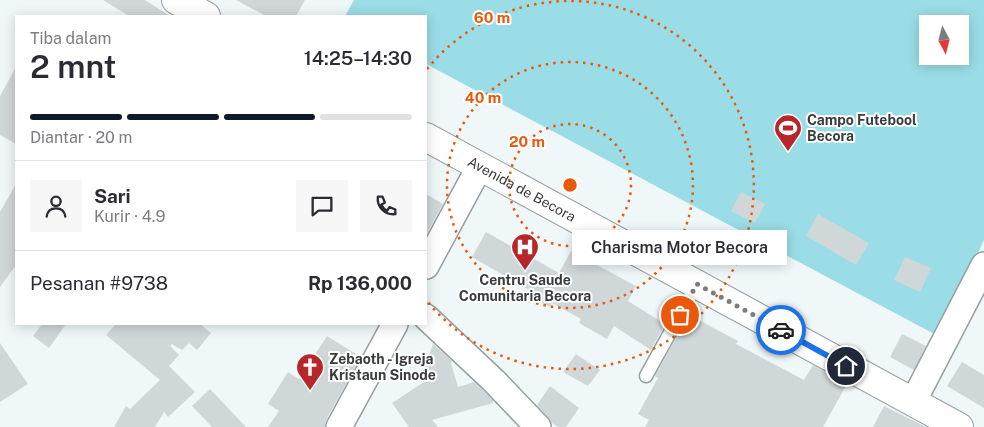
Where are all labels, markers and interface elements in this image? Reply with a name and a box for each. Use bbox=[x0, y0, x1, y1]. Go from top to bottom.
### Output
text: 60 m bbox=[474, 9, 510, 26]
north arrow bbox=[919, 15, 969, 65]
map controls bbox=[919, 15, 969, 65]
text: Tiba dalam bbox=[30, 29, 111, 48]
text: 14:25–14:30 bbox=[304, 47, 412, 69]
text: 2 mnt bbox=[30, 48, 116, 85]
text: 40 m bbox=[465, 89, 501, 106]
place label: Campo Futebool Becora bbox=[807, 112, 917, 144]
sports icon: Campo Futebool Becora bbox=[773, 113, 803, 152]
text: Diantar · 20 m bbox=[30, 128, 132, 147]
text: 20 m bbox=[509, 133, 545, 150]
street label: Avenida de Becora bbox=[465, 153, 578, 225]
centre of rings bbox=[561, 176, 579, 194]
button: person bbox=[30, 180, 82, 232]
button: chat bbox=[296, 180, 348, 232]
button: phone bbox=[360, 180, 412, 232]
text: Sari bbox=[94, 185, 131, 207]
text: Kurir · 4.9 bbox=[94, 207, 165, 226]
callout: Charisma Motor Becora bbox=[572, 230, 788, 265]
hospital icon: Centru Saude Comunitaria Becora bbox=[510, 232, 540, 271]
text: Charisma Motor Becora bbox=[591, 238, 768, 257]
text: Pesanan #9738 bbox=[30, 272, 168, 294]
text: Rp 136,000 bbox=[308, 272, 412, 294]
place label: Centru Saude Comunitaria Becora bbox=[459, 272, 591, 304]
pin bbox=[659, 294, 701, 336]
icon: bag bbox=[666, 301, 694, 329]
courier bbox=[756, 305, 806, 355]
icon: car bbox=[767, 316, 795, 344]
pin bbox=[825, 345, 867, 387]
place label: Zebaoth - Igreja Kristaun Sinode bbox=[329, 351, 436, 383]
church icon: Zebaoth - Igreja Kristaun Sinode bbox=[295, 352, 325, 391]
icon: home bbox=[832, 352, 860, 380]

